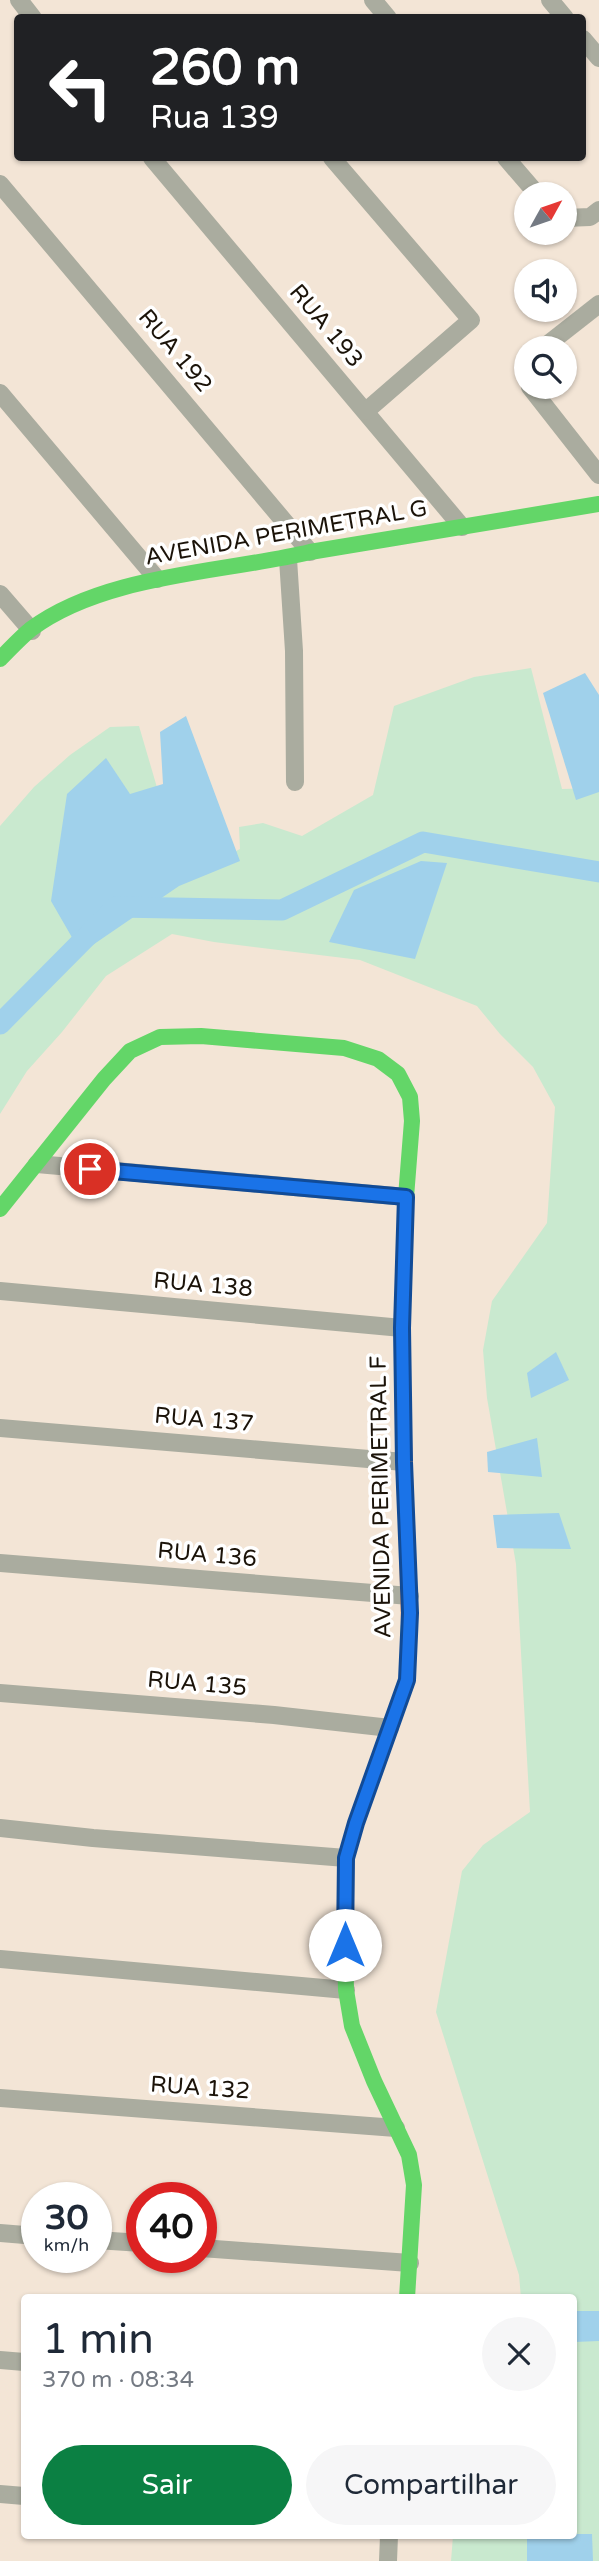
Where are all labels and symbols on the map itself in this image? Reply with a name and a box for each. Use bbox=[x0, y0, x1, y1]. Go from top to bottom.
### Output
north arrow bbox=[514, 182, 578, 245]
street label: RUA 193 bbox=[283, 279, 369, 373]
street label: RUA 192 bbox=[132, 304, 218, 398]
street label: AVENIDA PERIMETRAL G bbox=[143, 494, 429, 572]
pin bbox=[60, 1139, 120, 1199]
street label: RUA 138 bbox=[152, 1267, 254, 1303]
street label: AVENIDA PERIMETRAL F bbox=[365, 1355, 397, 1639]
street label: RUA 137 bbox=[153, 1402, 255, 1438]
street label: RUA 136 bbox=[156, 1537, 258, 1573]
street label: RUA 135 bbox=[146, 1666, 248, 1702]
position arrow bbox=[308, 1908, 382, 1982]
street label: RUA 132 bbox=[149, 2071, 251, 2105]
speed limit sign: 40 bbox=[126, 2182, 217, 2273]

